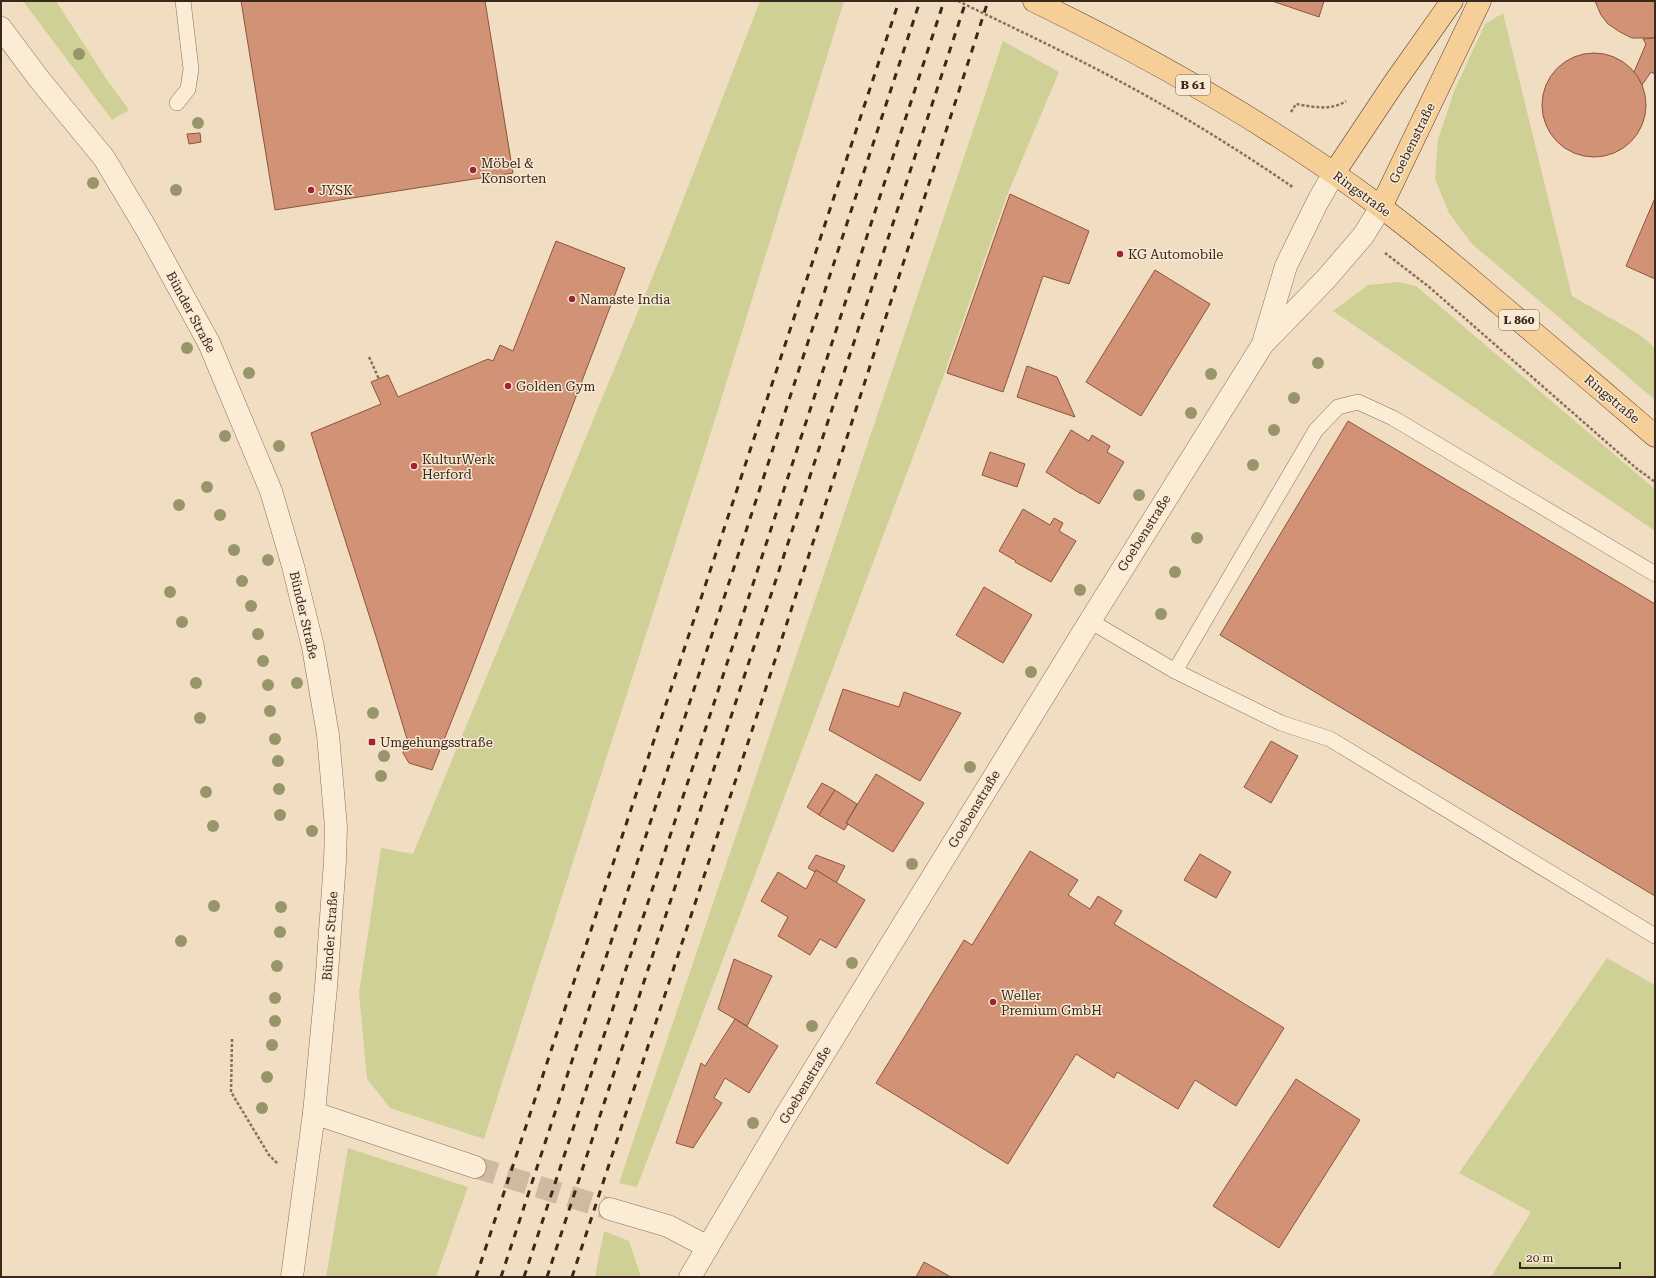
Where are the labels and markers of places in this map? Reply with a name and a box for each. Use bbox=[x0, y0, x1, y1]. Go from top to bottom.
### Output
place label: Möbel & Konsorten bbox=[481, 156, 547, 186]
marker: Möbel & Konsorten bbox=[468, 165, 478, 175]
place label: JYSK bbox=[319, 183, 353, 198]
marker: JYSK bbox=[306, 185, 316, 195]
place label: KG Automobile bbox=[1128, 247, 1224, 262]
marker: KG Automobile bbox=[1115, 249, 1125, 259]
place label: Namaste India bbox=[580, 292, 670, 307]
marker: Namaste India bbox=[567, 294, 577, 304]
place label: Golden Gym bbox=[516, 379, 596, 394]
marker: Golden Gym bbox=[503, 381, 513, 391]
place label: KulturWerk Herford bbox=[422, 452, 495, 482]
marker: KulturWerk Herford bbox=[409, 461, 419, 471]
place label: Umgehungsstraße bbox=[380, 735, 493, 750]
marker: Umgehungsstraße bbox=[367, 737, 377, 747]
place label: Weller Premium GmbH bbox=[1001, 988, 1102, 1018]
marker: Weller Premium GmbH bbox=[988, 997, 998, 1007]

